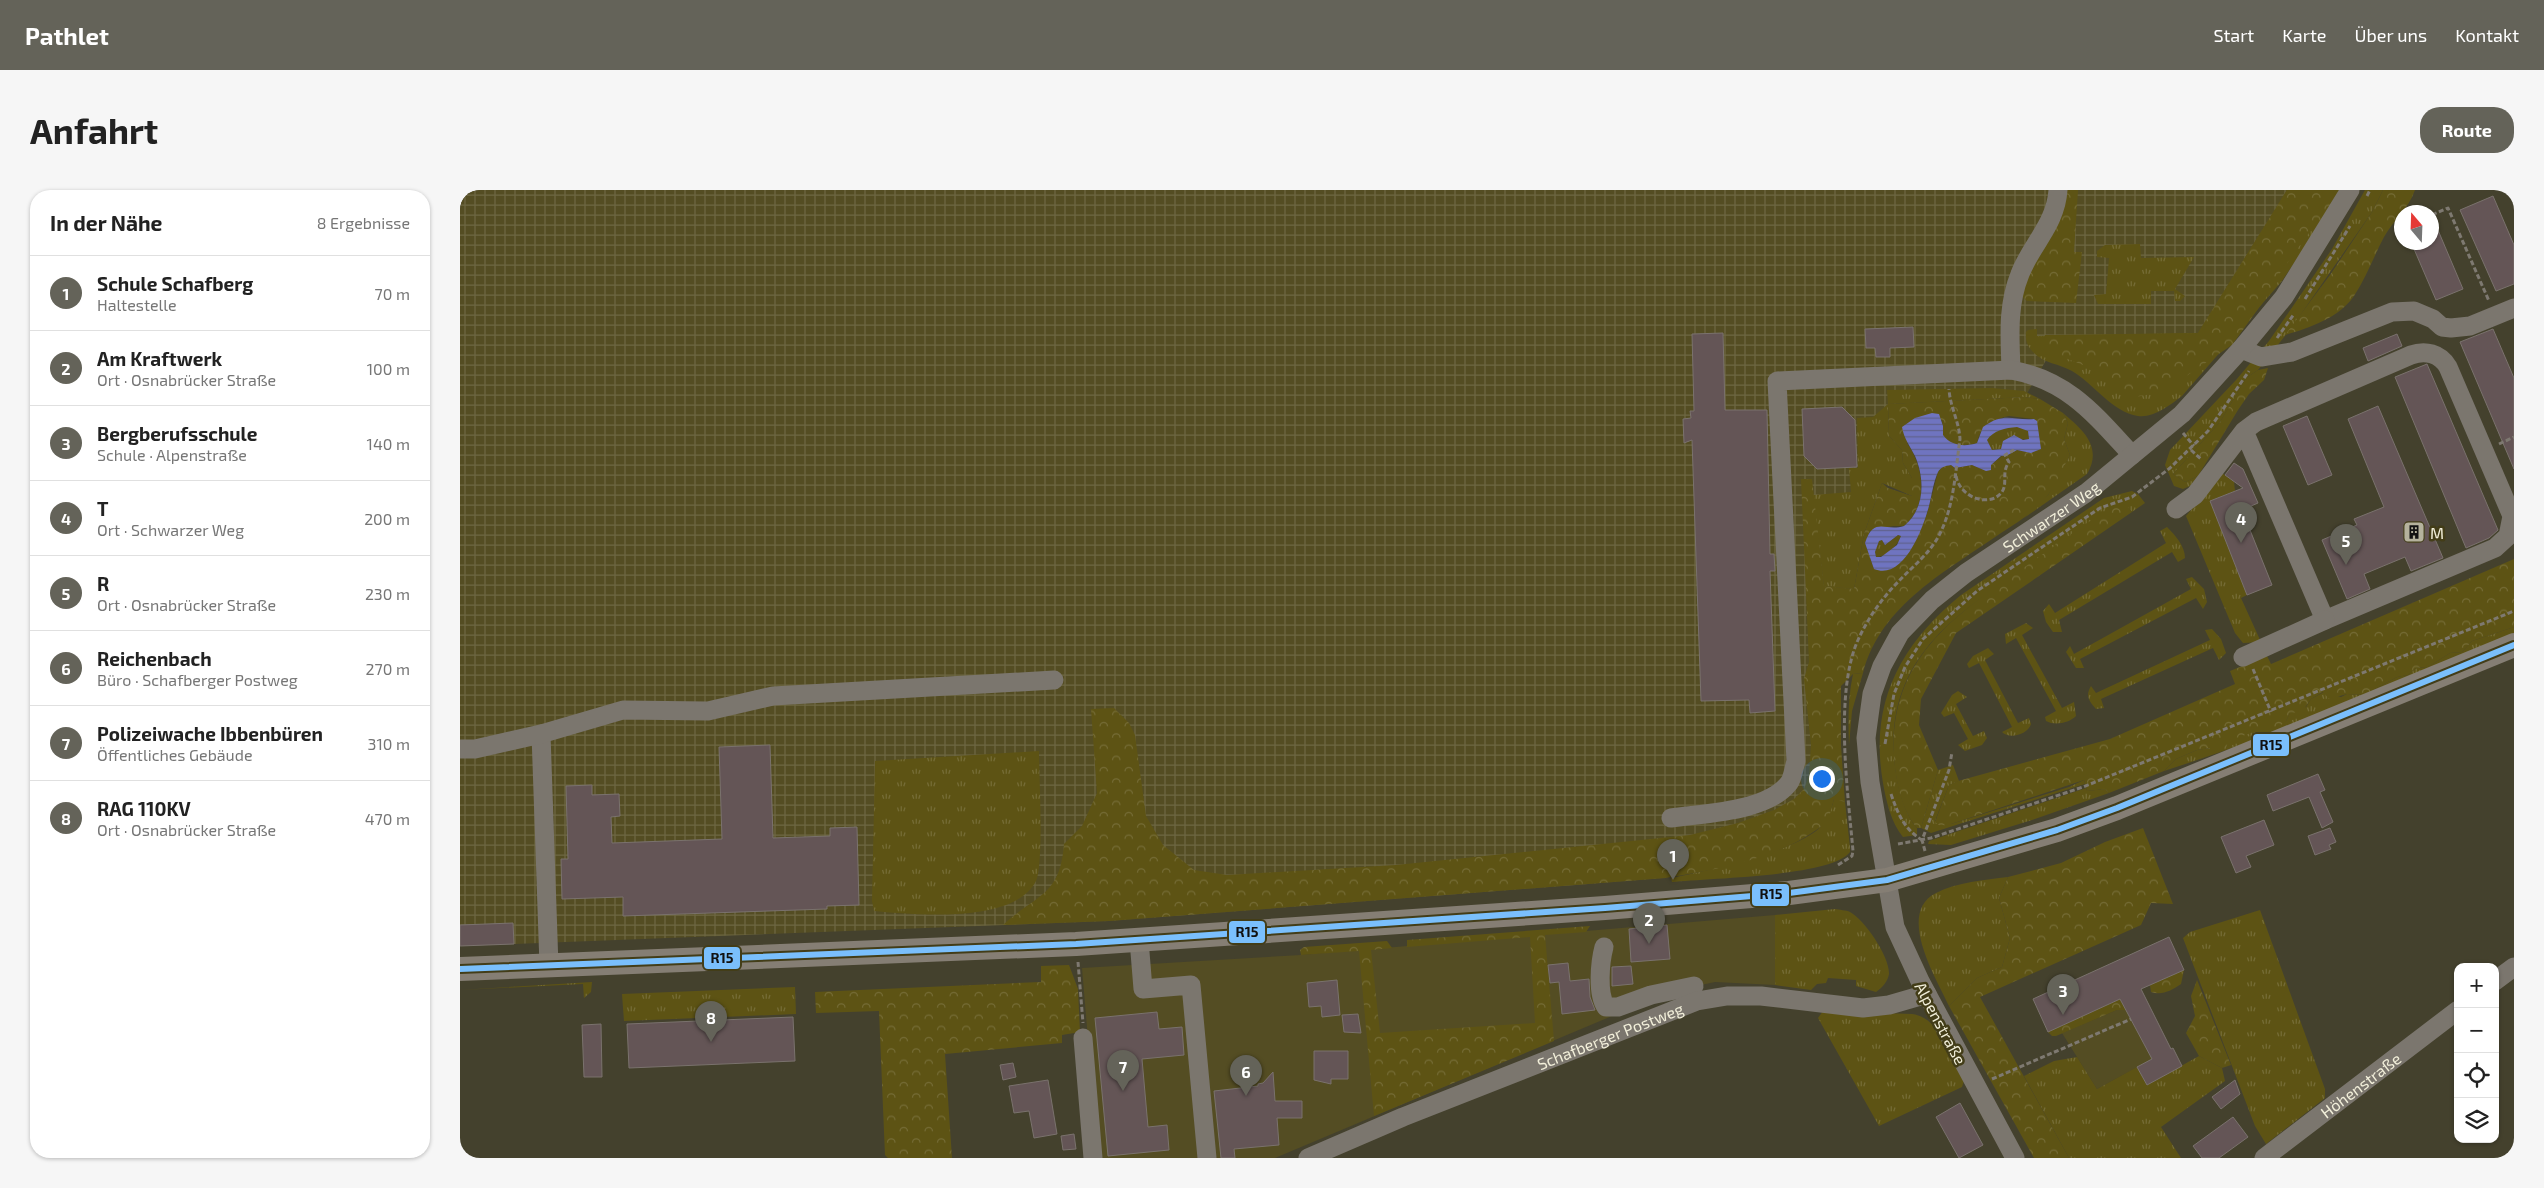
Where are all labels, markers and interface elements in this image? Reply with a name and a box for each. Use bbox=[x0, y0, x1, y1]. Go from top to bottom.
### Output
text: Pathlet bbox=[25, 21, 109, 50]
text: Start bbox=[2213, 24, 2254, 46]
text: Karte bbox=[2282, 24, 2327, 46]
text: Über uns bbox=[2355, 24, 2427, 46]
text: Kontakt bbox=[2455, 24, 2519, 46]
button: Route bbox=[2420, 107, 2514, 153]
text: Anfahrt bbox=[30, 109, 158, 151]
north arrow bbox=[2394, 205, 2439, 250]
text: In der Nähe bbox=[50, 210, 162, 235]
text: 8 Ergebnisse bbox=[317, 213, 410, 232]
text: Schule Schafberg bbox=[97, 272, 253, 295]
text: 1 bbox=[63, 284, 69, 303]
text: 70 m bbox=[375, 284, 410, 303]
text: Haltestelle bbox=[97, 295, 177, 314]
text: Am Kraftwerk bbox=[97, 347, 222, 370]
text: 2 bbox=[61, 359, 71, 378]
text: 100 m bbox=[367, 359, 410, 378]
text: Ort · Osnabrücker Straße bbox=[97, 370, 276, 389]
text: Bergberufsschule bbox=[97, 422, 258, 445]
text: 3 bbox=[61, 434, 71, 453]
text: 140 m bbox=[367, 434, 410, 453]
text: Schule · Alpenstraße bbox=[97, 445, 247, 464]
street label: Schwarzer Weg bbox=[1999, 476, 2103, 556]
text: T bbox=[97, 497, 108, 520]
pin: 4 bbox=[2225, 502, 2257, 543]
text: 4 bbox=[61, 509, 71, 528]
text: 200 m bbox=[364, 509, 410, 528]
text: Ort · Schwarzer Weg bbox=[97, 520, 244, 539]
building icon: M bbox=[2402, 520, 2426, 544]
place label: M bbox=[2430, 523, 2444, 542]
pin: 5 bbox=[2330, 524, 2362, 565]
text: R bbox=[97, 572, 109, 595]
text: 5 bbox=[62, 584, 70, 603]
text: 230 m bbox=[365, 584, 410, 603]
text: Ort · Osnabrücker Straße bbox=[97, 595, 276, 614]
text: Reichenbach bbox=[97, 647, 212, 670]
text: 6 bbox=[61, 659, 71, 678]
text: 270 m bbox=[366, 659, 410, 678]
text: Büro · Schafberger Postweg bbox=[97, 670, 298, 689]
text: Polizeiwache Ibbenbüren bbox=[97, 722, 323, 745]
line badge: R15 bbox=[2252, 733, 2290, 757]
text: 7 bbox=[62, 734, 70, 753]
text: 310 m bbox=[368, 734, 410, 753]
text: R15 bbox=[2260, 736, 2283, 753]
text: Öffentliches Gebäude bbox=[97, 745, 252, 764]
your location bbox=[1809, 766, 1835, 792]
text: RAG 110KV bbox=[97, 797, 191, 820]
text: 8 bbox=[61, 809, 71, 828]
text: 470 m bbox=[365, 809, 410, 828]
text: Ort · Osnabrücker Straße bbox=[97, 820, 276, 839]
pin: 1 bbox=[1657, 839, 1689, 880]
line badge: R15 bbox=[1751, 883, 1790, 907]
text: R15 bbox=[1760, 885, 1783, 902]
pin: 2 bbox=[1633, 903, 1665, 944]
line badge: R15 bbox=[1228, 920, 1266, 944]
text: R15 bbox=[1236, 923, 1259, 940]
line badge: R15 bbox=[703, 946, 741, 970]
text: R15 bbox=[711, 949, 734, 966]
map controls bbox=[2454, 963, 2499, 1143]
button: + bbox=[2454, 963, 2499, 1008]
pin: 3 bbox=[2047, 974, 2079, 1015]
street label: Alpenstraße bbox=[1911, 978, 1971, 1068]
street label: Schafberger Postweg bbox=[1534, 998, 1686, 1073]
pin: 8 bbox=[695, 1001, 727, 1042]
button: − bbox=[2454, 1008, 2499, 1053]
street label: Höhenstraße bbox=[2316, 1048, 2404, 1121]
pin: 7 bbox=[1107, 1050, 1139, 1091]
button: locate bbox=[2454, 1053, 2499, 1098]
pin: 6 bbox=[1230, 1055, 1262, 1096]
button: layers bbox=[2454, 1098, 2499, 1143]

